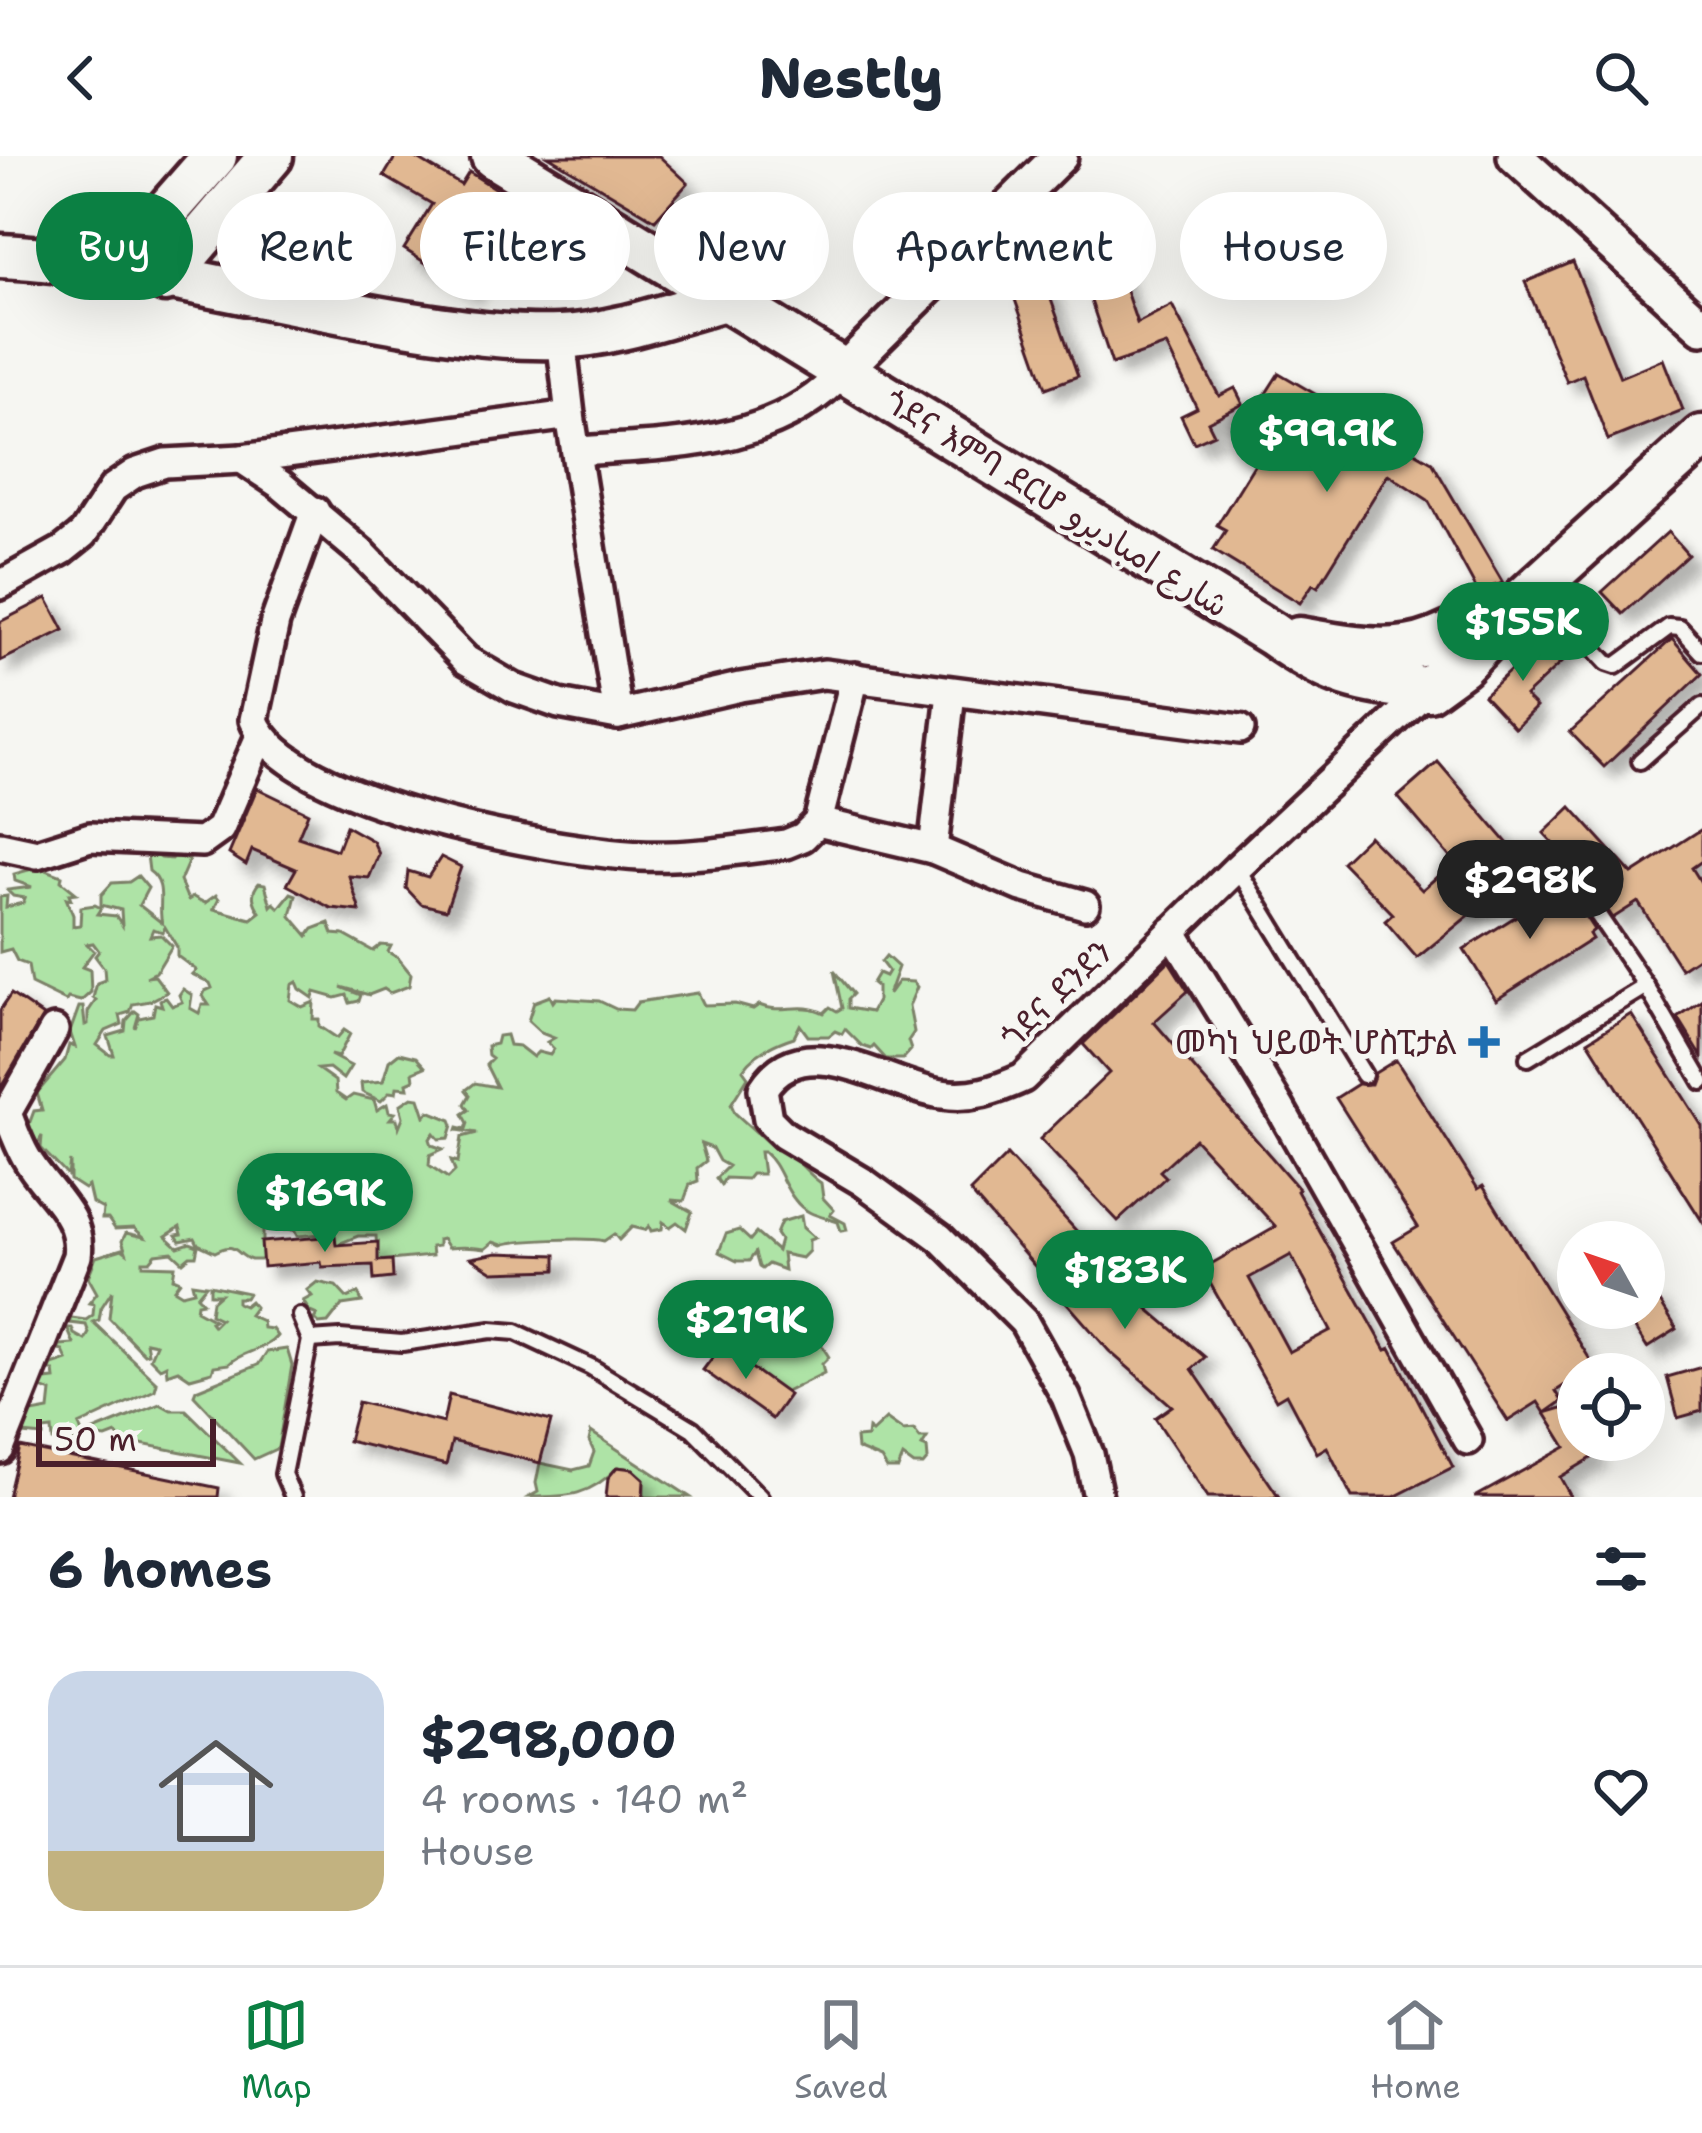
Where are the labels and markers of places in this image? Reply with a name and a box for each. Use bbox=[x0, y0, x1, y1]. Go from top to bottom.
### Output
pin: $99.9K bbox=[1229, 393, 1425, 495]
pin: $155K bbox=[1439, 582, 1607, 684]
pin: $298K bbox=[1446, 840, 1614, 942]
place label: መካነ ህይወት ሆስፒታል bbox=[1175, 1020, 1457, 1065]
marker: መካነ ህይወት ሆስፒታል bbox=[1468, 1026, 1500, 1058]
pin: $169K bbox=[241, 1153, 409, 1255]
pin: $183K bbox=[1041, 1230, 1209, 1332]
pin: $219K bbox=[662, 1280, 830, 1382]

